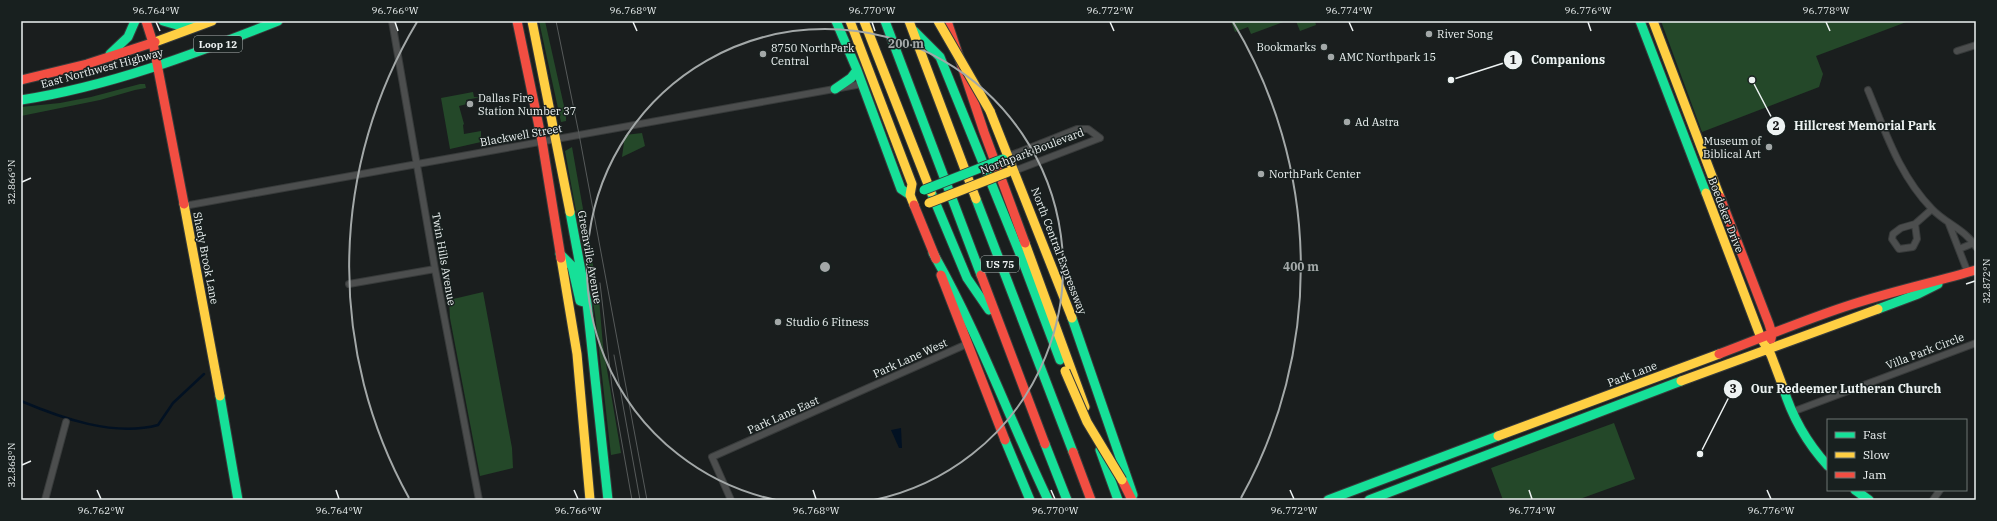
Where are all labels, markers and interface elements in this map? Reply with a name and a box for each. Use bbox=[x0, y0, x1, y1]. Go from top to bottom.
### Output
text: 96.764°W bbox=[132, 4, 180, 17]
text: 96.766°W bbox=[371, 4, 419, 17]
text: 96.768°W bbox=[609, 4, 657, 17]
text: 96.770°W bbox=[848, 4, 896, 17]
text: 96.772°W bbox=[1086, 4, 1134, 17]
text: 96.774°W bbox=[1325, 4, 1373, 17]
text: 96.776°W bbox=[1564, 4, 1612, 17]
text: 96.778°W bbox=[1802, 4, 1850, 17]
place label: River Song bbox=[1437, 27, 1493, 41]
marker: River Song bbox=[1424, 29, 1434, 39]
road number: Loop 12 bbox=[194, 36, 242, 52]
text: 200 m bbox=[888, 36, 924, 51]
place label: Bookmarks bbox=[1257, 40, 1316, 54]
place label: 8750 NorthPark Central bbox=[771, 41, 855, 68]
marker: Bookmarks bbox=[1319, 42, 1329, 52]
street label: East Northwest Highway bbox=[39, 45, 165, 91]
callout: Companions bbox=[1503, 48, 1613, 72]
marker: 8750 NorthPark Central bbox=[758, 49, 768, 59]
place label: AMC Northpark 15 bbox=[1339, 50, 1436, 64]
marker: AMC Northpark 15 bbox=[1326, 52, 1336, 62]
text: 1 bbox=[1509, 52, 1517, 67]
text: Companions bbox=[1531, 52, 1605, 67]
place label: Dallas Fire Station Number 37 bbox=[478, 91, 576, 118]
marker: Dallas Fire Station Number 37 bbox=[465, 99, 475, 109]
callout: Hillcrest Memorial Park bbox=[1766, 114, 1944, 138]
place label: Ad Astra bbox=[1355, 115, 1399, 129]
marker: Ad Astra bbox=[1342, 117, 1352, 127]
text: 2 bbox=[1772, 118, 1780, 133]
text: Hillcrest Memorial Park bbox=[1794, 118, 1936, 133]
street label: Blackwell Street bbox=[479, 121, 563, 149]
street label: Northpark Boulevard bbox=[978, 125, 1086, 177]
place label: Museum of Biblical Art bbox=[1703, 134, 1762, 161]
marker: Museum of Biblical Art bbox=[1764, 142, 1774, 152]
text: 32.866°N bbox=[5, 159, 18, 205]
place label: NorthPark Center bbox=[1269, 167, 1361, 181]
marker: NorthPark Center bbox=[1256, 169, 1266, 179]
street label: Boedeker Drive bbox=[1705, 175, 1747, 255]
street label: North Central Expressway bbox=[1028, 185, 1090, 317]
street label: Greenville Avenue bbox=[575, 209, 605, 305]
street label: Shady Brook Lane bbox=[190, 211, 222, 305]
street label: Twin Hills Avenue bbox=[429, 211, 459, 307]
road number: US 75 bbox=[981, 256, 1019, 272]
text: 32.872°N bbox=[1980, 258, 1993, 304]
text: 400 m bbox=[1283, 259, 1319, 274]
centre of rings bbox=[818, 260, 832, 274]
place label: Studio 6 Fitness bbox=[786, 315, 869, 329]
marker: Studio 6 Fitness bbox=[773, 317, 783, 327]
street label: Villa Park Circle bbox=[1884, 330, 1966, 372]
street label: Park Lane West bbox=[871, 335, 949, 381]
street label: Park Lane bbox=[1605, 358, 1659, 390]
callout: Our Redeemer Lutheran Church bbox=[1723, 377, 1950, 401]
text: 3 bbox=[1729, 381, 1737, 396]
text: Our Redeemer Lutheran Church bbox=[1751, 381, 1942, 396]
street label: Park Lane East bbox=[745, 393, 821, 437]
legend bbox=[1827, 419, 1967, 491]
text: Fast bbox=[1863, 427, 1887, 442]
text: 32.868°N bbox=[5, 442, 18, 488]
text: Slow bbox=[1863, 447, 1890, 462]
text: Jam bbox=[1863, 467, 1887, 482]
text: 96.762°W bbox=[77, 504, 125, 517]
text: 96.764°W bbox=[315, 504, 363, 517]
text: 96.766°W bbox=[554, 504, 602, 517]
text: 96.768°W bbox=[792, 504, 840, 517]
text: 96.770°W bbox=[1031, 504, 1079, 517]
text: 96.772°W bbox=[1270, 504, 1318, 517]
text: 96.774°W bbox=[1508, 504, 1556, 517]
text: 96.776°W bbox=[1747, 504, 1795, 517]

